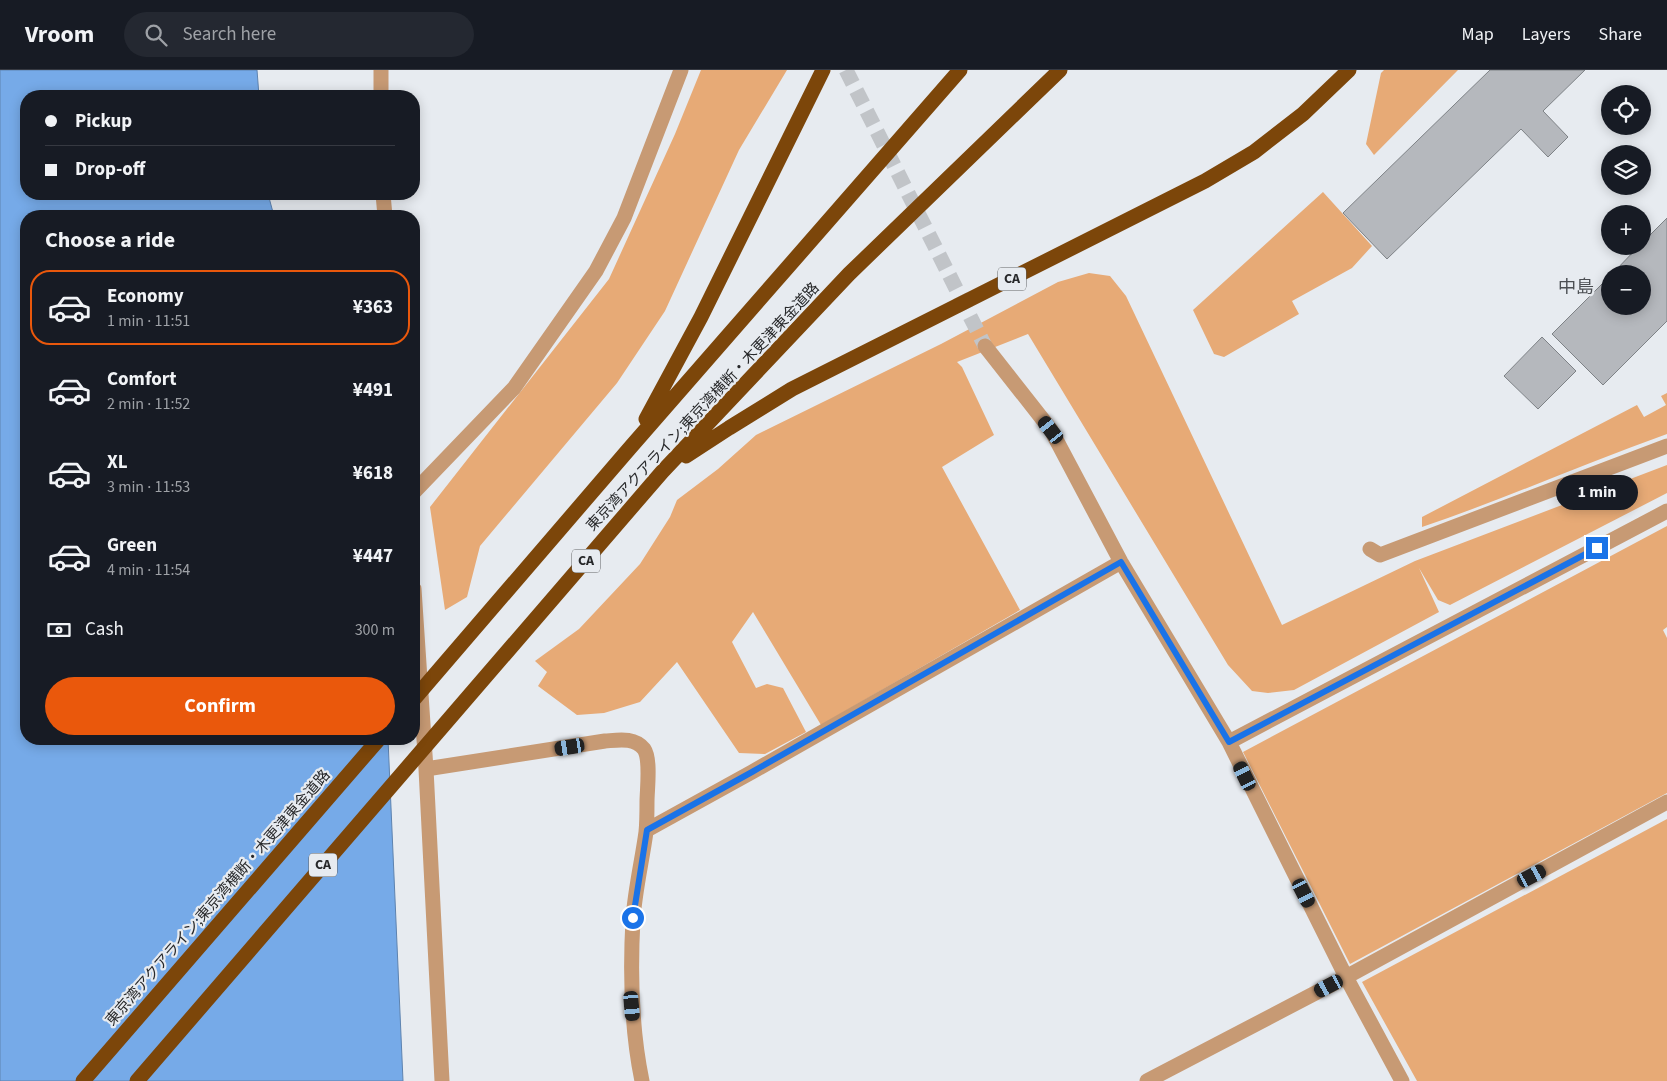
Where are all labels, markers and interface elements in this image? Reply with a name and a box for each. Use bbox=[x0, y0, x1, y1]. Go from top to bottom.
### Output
search box bbox=[124, 12, 474, 57]
text: Vroom bbox=[25, 17, 94, 52]
icon: search bbox=[142, 21, 170, 49]
text: Search here bbox=[182, 21, 276, 48]
text: Map bbox=[1462, 22, 1494, 47]
text: Layers bbox=[1522, 22, 1571, 47]
text: Share bbox=[1599, 22, 1642, 47]
map controls bbox=[1601, 85, 1651, 315]
button: locate bbox=[1601, 85, 1651, 135]
text: Pickup bbox=[75, 108, 132, 135]
button: layers bbox=[1601, 145, 1651, 195]
text: Drop-off bbox=[75, 156, 145, 183]
button: + bbox=[1601, 205, 1651, 255]
text: Choose a ride bbox=[45, 224, 175, 256]
button: − bbox=[1601, 265, 1651, 315]
road number: CA bbox=[998, 268, 1026, 290]
district label: 中島 bbox=[1558, 275, 1594, 300]
street label: 東京湾アクアライン;東京湾横断・木更津東金道路 bbox=[582, 278, 824, 536]
text: Economy bbox=[107, 283, 184, 310]
icon: car bbox=[47, 285, 92, 330]
text: ¥363 bbox=[353, 294, 393, 321]
text: 1 min · 11:51 bbox=[107, 310, 190, 332]
text: Comfort bbox=[107, 366, 177, 393]
icon: car bbox=[47, 368, 92, 413]
text: ¥491 bbox=[353, 377, 393, 404]
text: 2 min · 11:52 bbox=[107, 393, 190, 415]
car bbox=[1035, 414, 1066, 446]
text: XL bbox=[107, 449, 128, 476]
icon: car bbox=[47, 451, 92, 496]
text: ¥618 bbox=[353, 460, 393, 487]
text: 3 min · 11:53 bbox=[107, 476, 190, 498]
callout: 1 min bbox=[1556, 476, 1638, 510]
text: 1 min bbox=[1578, 481, 1616, 503]
text: Green bbox=[107, 532, 157, 559]
icon: car bbox=[47, 534, 92, 579]
route end bbox=[1586, 537, 1608, 559]
text: ¥447 bbox=[353, 543, 393, 570]
road number: CA bbox=[572, 550, 600, 572]
text: 4 min · 11:54 bbox=[107, 559, 190, 581]
icon: cash bbox=[45, 616, 73, 644]
text: Cash bbox=[85, 616, 124, 643]
text: 300 m bbox=[355, 619, 395, 641]
button: Confirm bbox=[45, 677, 395, 735]
car bbox=[554, 737, 585, 757]
car bbox=[1231, 759, 1258, 793]
street label: 東京湾アクアライン;東京湾横断・木更津東金道路 bbox=[101, 765, 335, 1031]
road number: CA bbox=[309, 854, 337, 876]
car bbox=[1515, 862, 1548, 890]
car bbox=[1290, 876, 1317, 910]
route start bbox=[622, 907, 644, 929]
car bbox=[1312, 972, 1345, 1000]
car bbox=[623, 990, 640, 1022]

